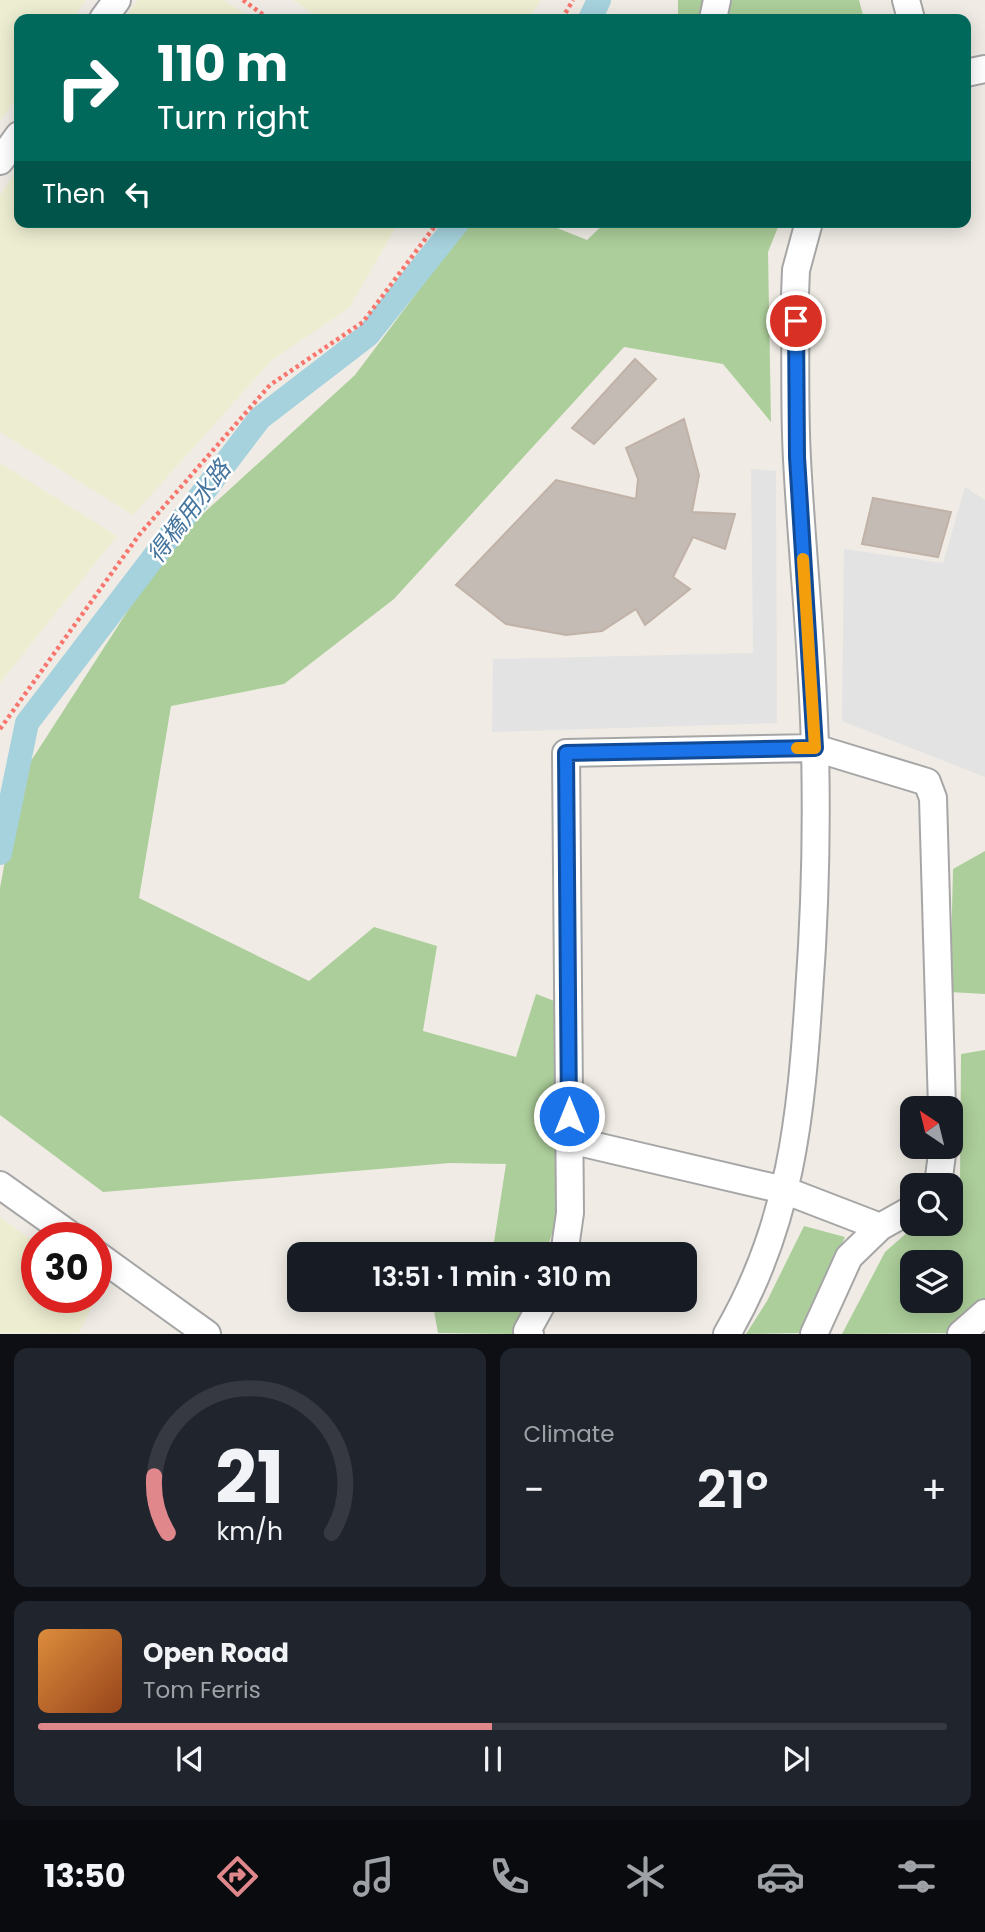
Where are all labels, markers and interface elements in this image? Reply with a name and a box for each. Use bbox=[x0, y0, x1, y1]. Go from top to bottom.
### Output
text: 110 m bbox=[157, 30, 288, 98]
icon: right bbox=[42, 42, 133, 133]
text: Turn right bbox=[157, 95, 309, 140]
icon: left bbox=[119, 175, 157, 213]
text: Then bbox=[42, 176, 105, 212]
pin bbox=[766, 291, 826, 351]
icon: arrive bbox=[777, 302, 815, 340]
water label: 得橋用水路 bbox=[139, 452, 239, 570]
position arrow bbox=[532, 1079, 606, 1153]
north arrow bbox=[900, 1096, 962, 1158]
map controls bbox=[900, 1096, 963, 1313]
button: search bbox=[900, 1173, 963, 1236]
speed limit sign: 30 bbox=[21, 1222, 112, 1313]
button: layers bbox=[900, 1250, 963, 1313]
text: 13:51 · 1 min · 310 m bbox=[372, 1259, 612, 1295]
text: Climate bbox=[524, 1418, 614, 1450]
text: 21 bbox=[215, 1428, 284, 1529]
text: 21° bbox=[697, 1453, 769, 1526]
text: − bbox=[524, 1463, 544, 1516]
text: + bbox=[921, 1463, 947, 1516]
text: km/h bbox=[216, 1514, 283, 1549]
text: Open Road bbox=[143, 1635, 289, 1671]
text: Tom Ferris bbox=[143, 1674, 261, 1706]
icon: previous bbox=[171, 1740, 209, 1778]
icon: pause bbox=[474, 1740, 512, 1778]
icon: next bbox=[777, 1740, 815, 1778]
icon: directions bbox=[213, 1852, 262, 1901]
icon: music bbox=[349, 1852, 398, 1901]
icon: phone bbox=[485, 1852, 534, 1901]
icon: climate bbox=[621, 1852, 670, 1901]
icon: car bbox=[756, 1852, 805, 1901]
icon: filters bbox=[892, 1852, 941, 1901]
text: 13:50 bbox=[43, 1853, 126, 1898]

